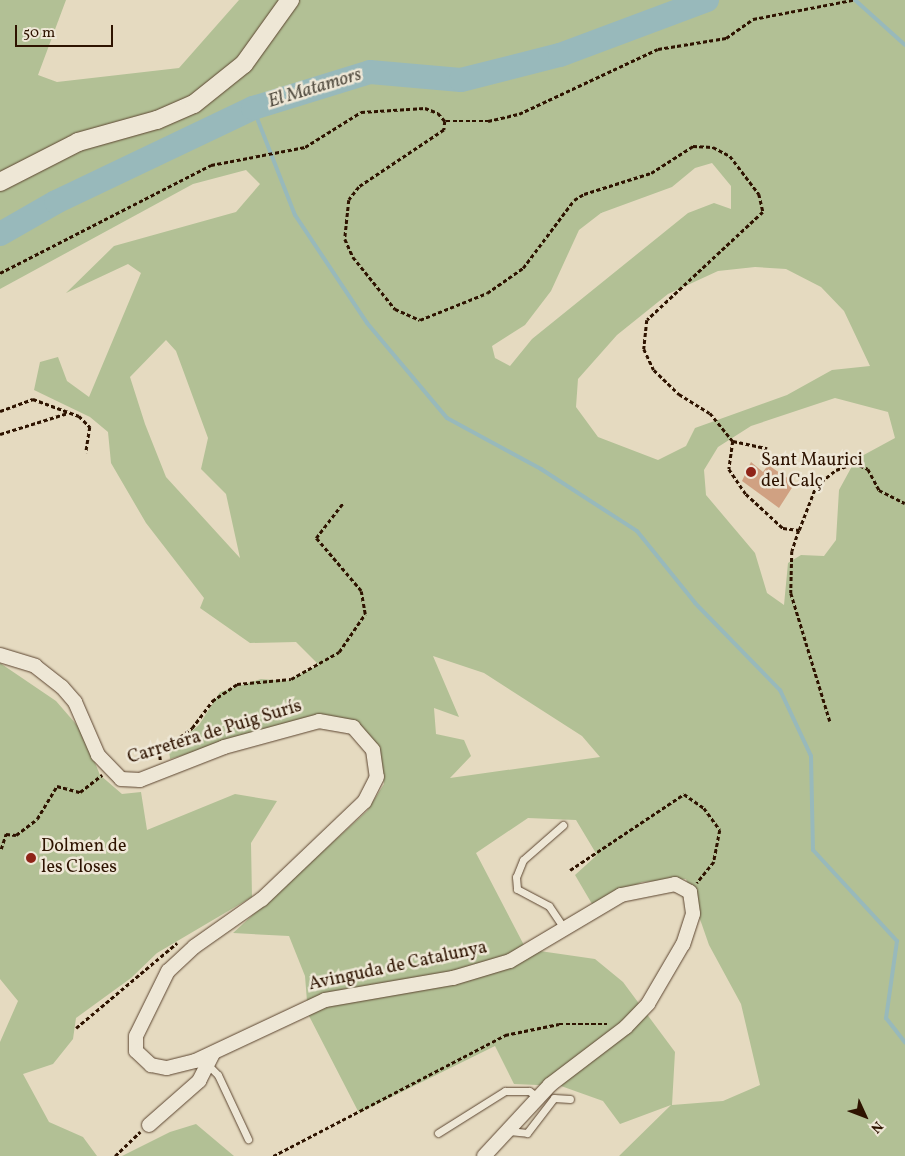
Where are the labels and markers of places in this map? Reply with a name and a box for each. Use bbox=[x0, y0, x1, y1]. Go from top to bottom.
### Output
place label: Sant Maurici del Calç bbox=[761, 451, 863, 494]
marker: Sant Maurici del Calç bbox=[745, 466, 757, 478]
place label: Dolmen de les Closes bbox=[41, 837, 126, 880]
marker: Dolmen de les Closes bbox=[25, 852, 37, 864]

